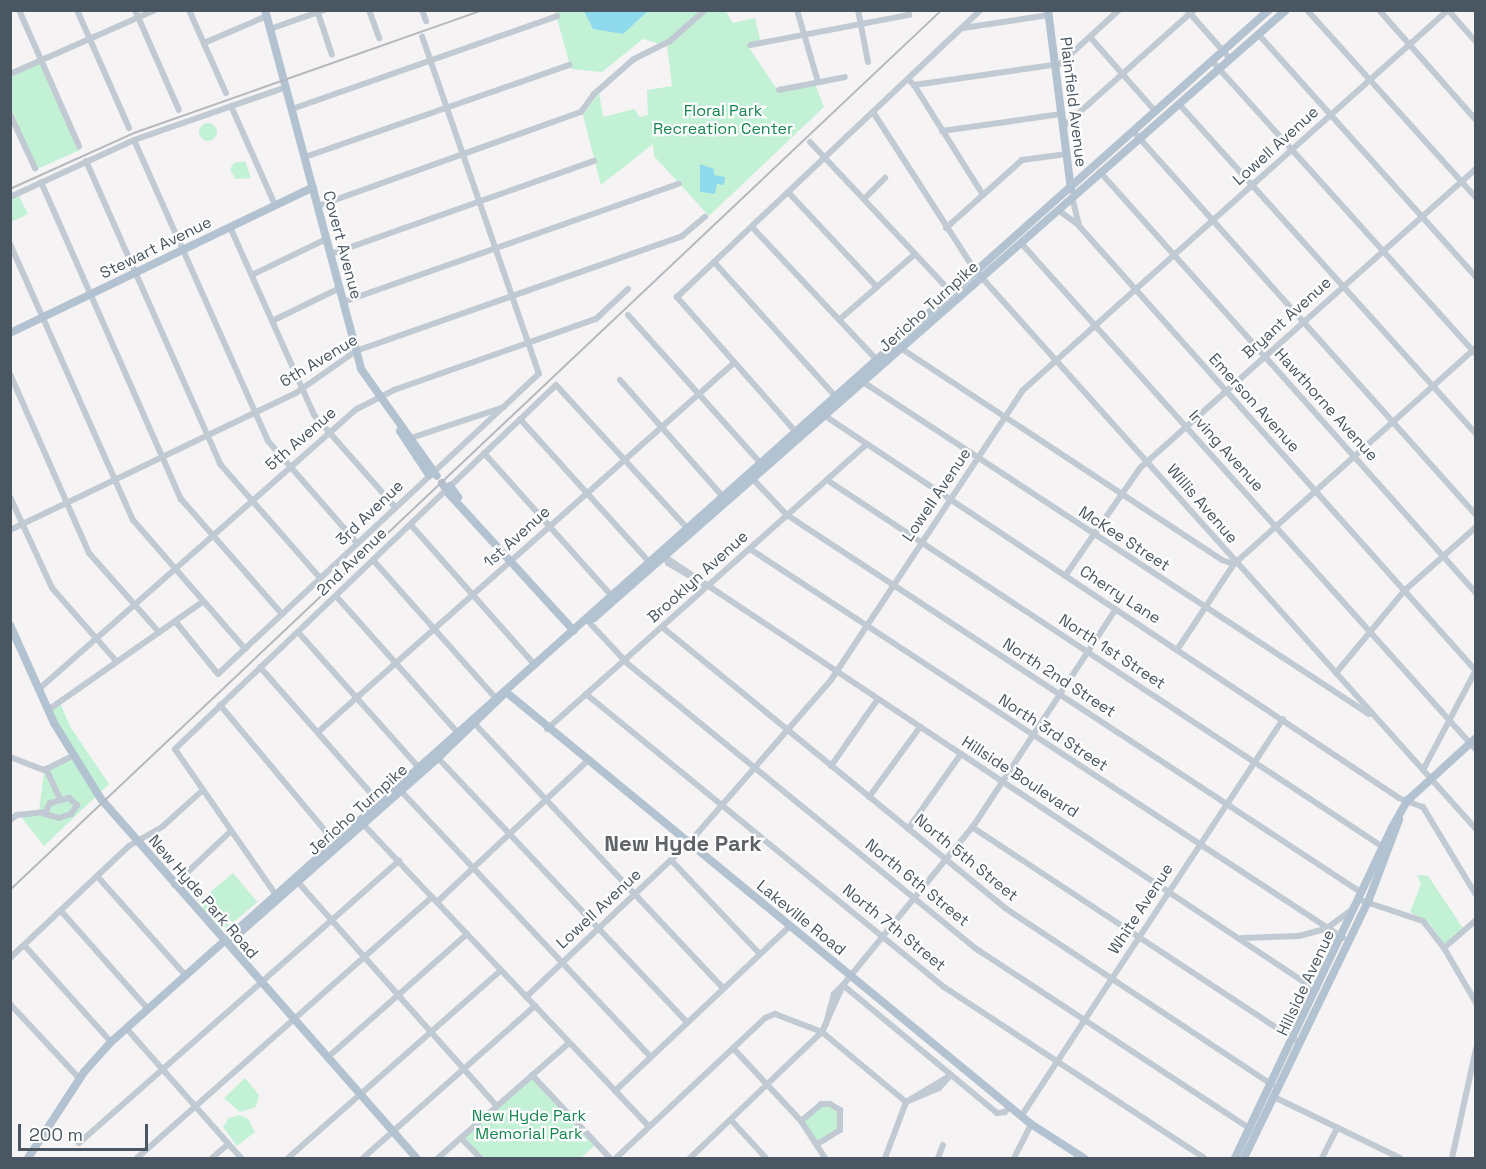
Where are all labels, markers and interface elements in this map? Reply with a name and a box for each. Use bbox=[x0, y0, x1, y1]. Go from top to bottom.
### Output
street label: Plainfield Avenue bbox=[1055, 36, 1091, 168]
park label: Floral Park Recreation Center bbox=[653, 101, 793, 139]
street label: Lowell Avenue bbox=[1229, 102, 1323, 190]
street label: Covert Avenue bbox=[318, 189, 366, 301]
street label: Stewart Avenue bbox=[97, 213, 215, 283]
street label: Jericho Turnpike bbox=[875, 257, 983, 357]
street label: Bryant Avenue bbox=[1239, 273, 1335, 363]
street label: 6th Avenue bbox=[277, 330, 361, 392]
street label: Hawthorne Avenue bbox=[1270, 345, 1382, 465]
street label: Emerson Avenue bbox=[1204, 349, 1304, 457]
street label: 5th Avenue bbox=[262, 403, 340, 475]
street label: Irving Avenue bbox=[1184, 406, 1268, 496]
street label: Lowell Avenue bbox=[899, 444, 975, 546]
street label: Willis Avenue bbox=[1162, 460, 1242, 548]
street label: 3rd Avenue bbox=[332, 476, 408, 550]
street label: 1st Avenue bbox=[480, 502, 554, 572]
street label: McKee Street bbox=[1075, 502, 1173, 576]
street label: 2nd Avenue bbox=[313, 524, 391, 600]
street label: Brooklyn Avenue bbox=[644, 527, 752, 627]
street label: Cherry Lane bbox=[1076, 562, 1164, 628]
street label: North 1st Street bbox=[1055, 610, 1169, 694]
street label: North 2nd Street bbox=[999, 634, 1119, 722]
street label: North 3rd Street bbox=[995, 690, 1111, 776]
street label: Hillside Boulevard bbox=[958, 732, 1082, 822]
street label: Jericho Turnpike bbox=[304, 760, 412, 860]
street label: North 5th Street bbox=[910, 810, 1022, 906]
street label: New Hyde Park Road bbox=[144, 831, 262, 963]
district label: New Hyde Park bbox=[604, 831, 762, 857]
street label: North 6th Street bbox=[861, 835, 973, 931]
street label: White Avenue bbox=[1104, 860, 1178, 958]
street label: Lowell Avenue bbox=[553, 865, 645, 953]
street label: Lakeville Road bbox=[753, 876, 849, 960]
street label: North 7th Street bbox=[839, 881, 949, 975]
street label: Hillside Avenue bbox=[1273, 927, 1339, 1039]
park label: New Hyde Park Memorial Park bbox=[472, 1106, 586, 1144]
scale bar bbox=[21, 1112, 152, 1150]
text: 200 m bbox=[29, 1123, 83, 1146]

